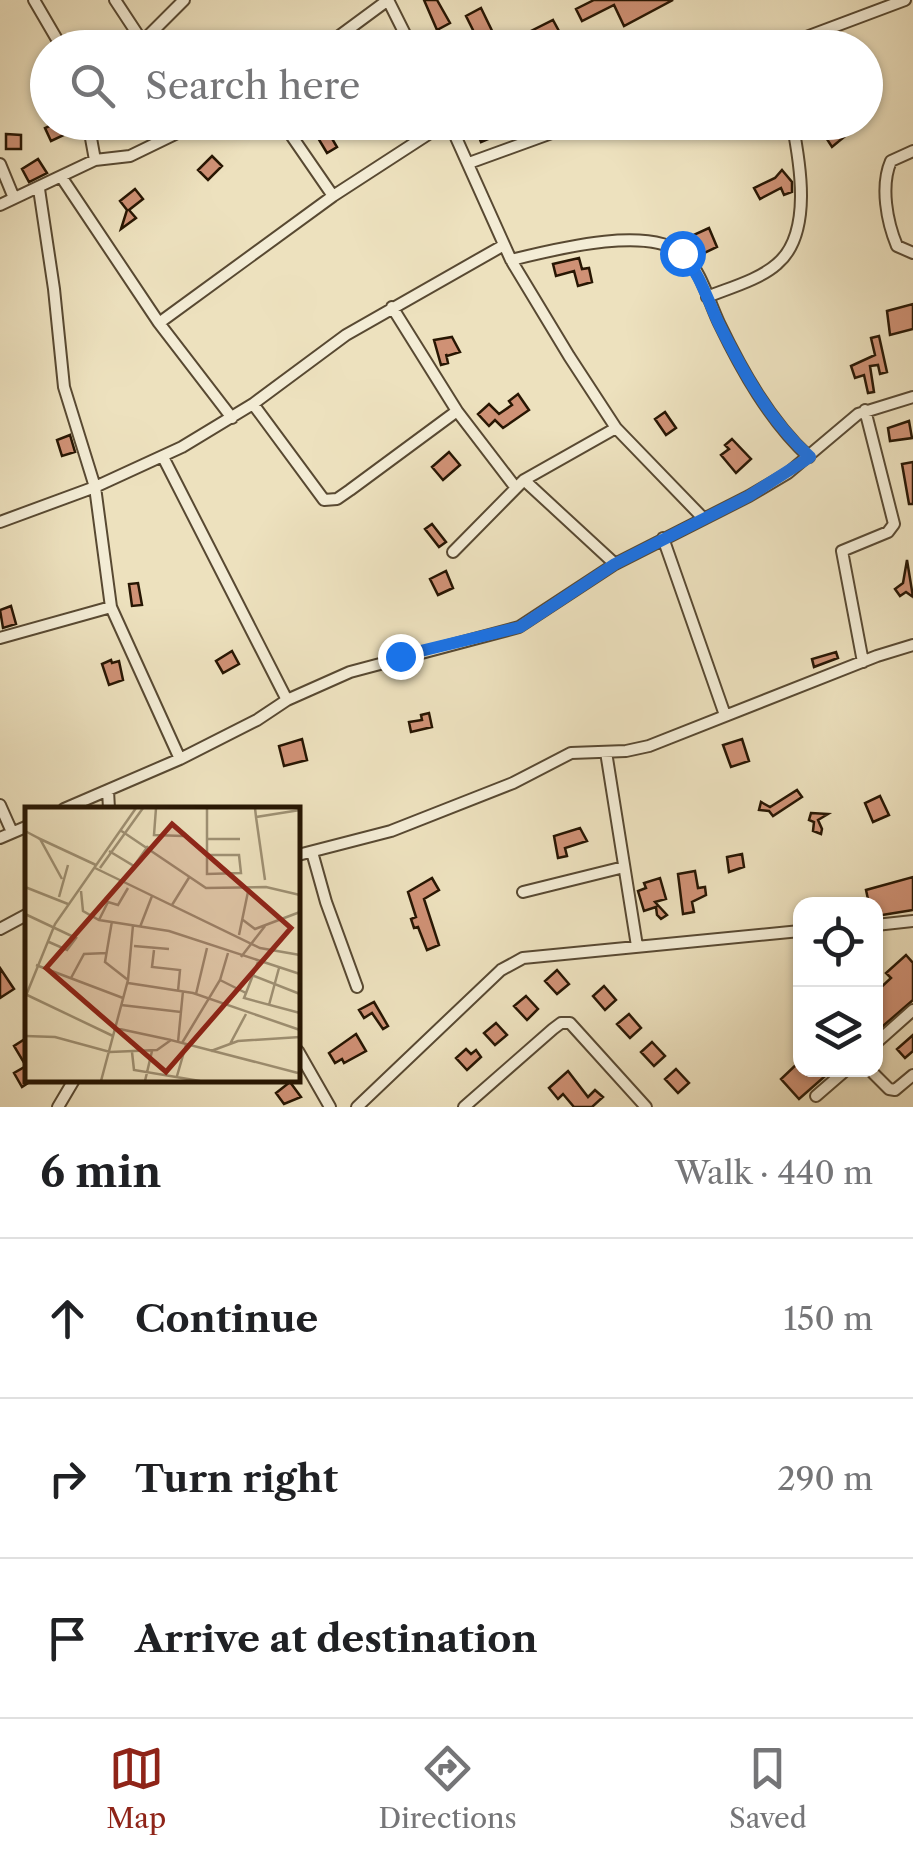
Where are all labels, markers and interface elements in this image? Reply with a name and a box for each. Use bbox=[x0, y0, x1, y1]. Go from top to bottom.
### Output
search box bbox=[30, 30, 883, 140]
icon: search bbox=[65, 58, 120, 113]
text: Search here bbox=[145, 62, 360, 109]
route start bbox=[660, 231, 706, 277]
route end bbox=[378, 634, 424, 680]
inset map bbox=[25, 807, 300, 1082]
map controls bbox=[793, 897, 883, 1077]
button: locate bbox=[793, 897, 883, 987]
button: layers bbox=[793, 987, 883, 1077]
text: 6 min bbox=[40, 1146, 161, 1198]
text: Walk · 440 m bbox=[675, 1153, 873, 1192]
icon: ahead bbox=[40, 1291, 95, 1346]
text: Continue bbox=[135, 1295, 318, 1342]
text: 150 m bbox=[784, 1299, 873, 1338]
icon: right bbox=[40, 1451, 95, 1506]
text: Turn right bbox=[135, 1455, 338, 1502]
text: 290 m bbox=[777, 1459, 873, 1498]
icon: arrive bbox=[40, 1611, 95, 1666]
text: Arrive at destination bbox=[135, 1615, 538, 1662]
tab: Map bbox=[106, 1741, 166, 1835]
tab: Directions bbox=[378, 1741, 517, 1835]
tab: Saved bbox=[729, 1741, 807, 1835]

